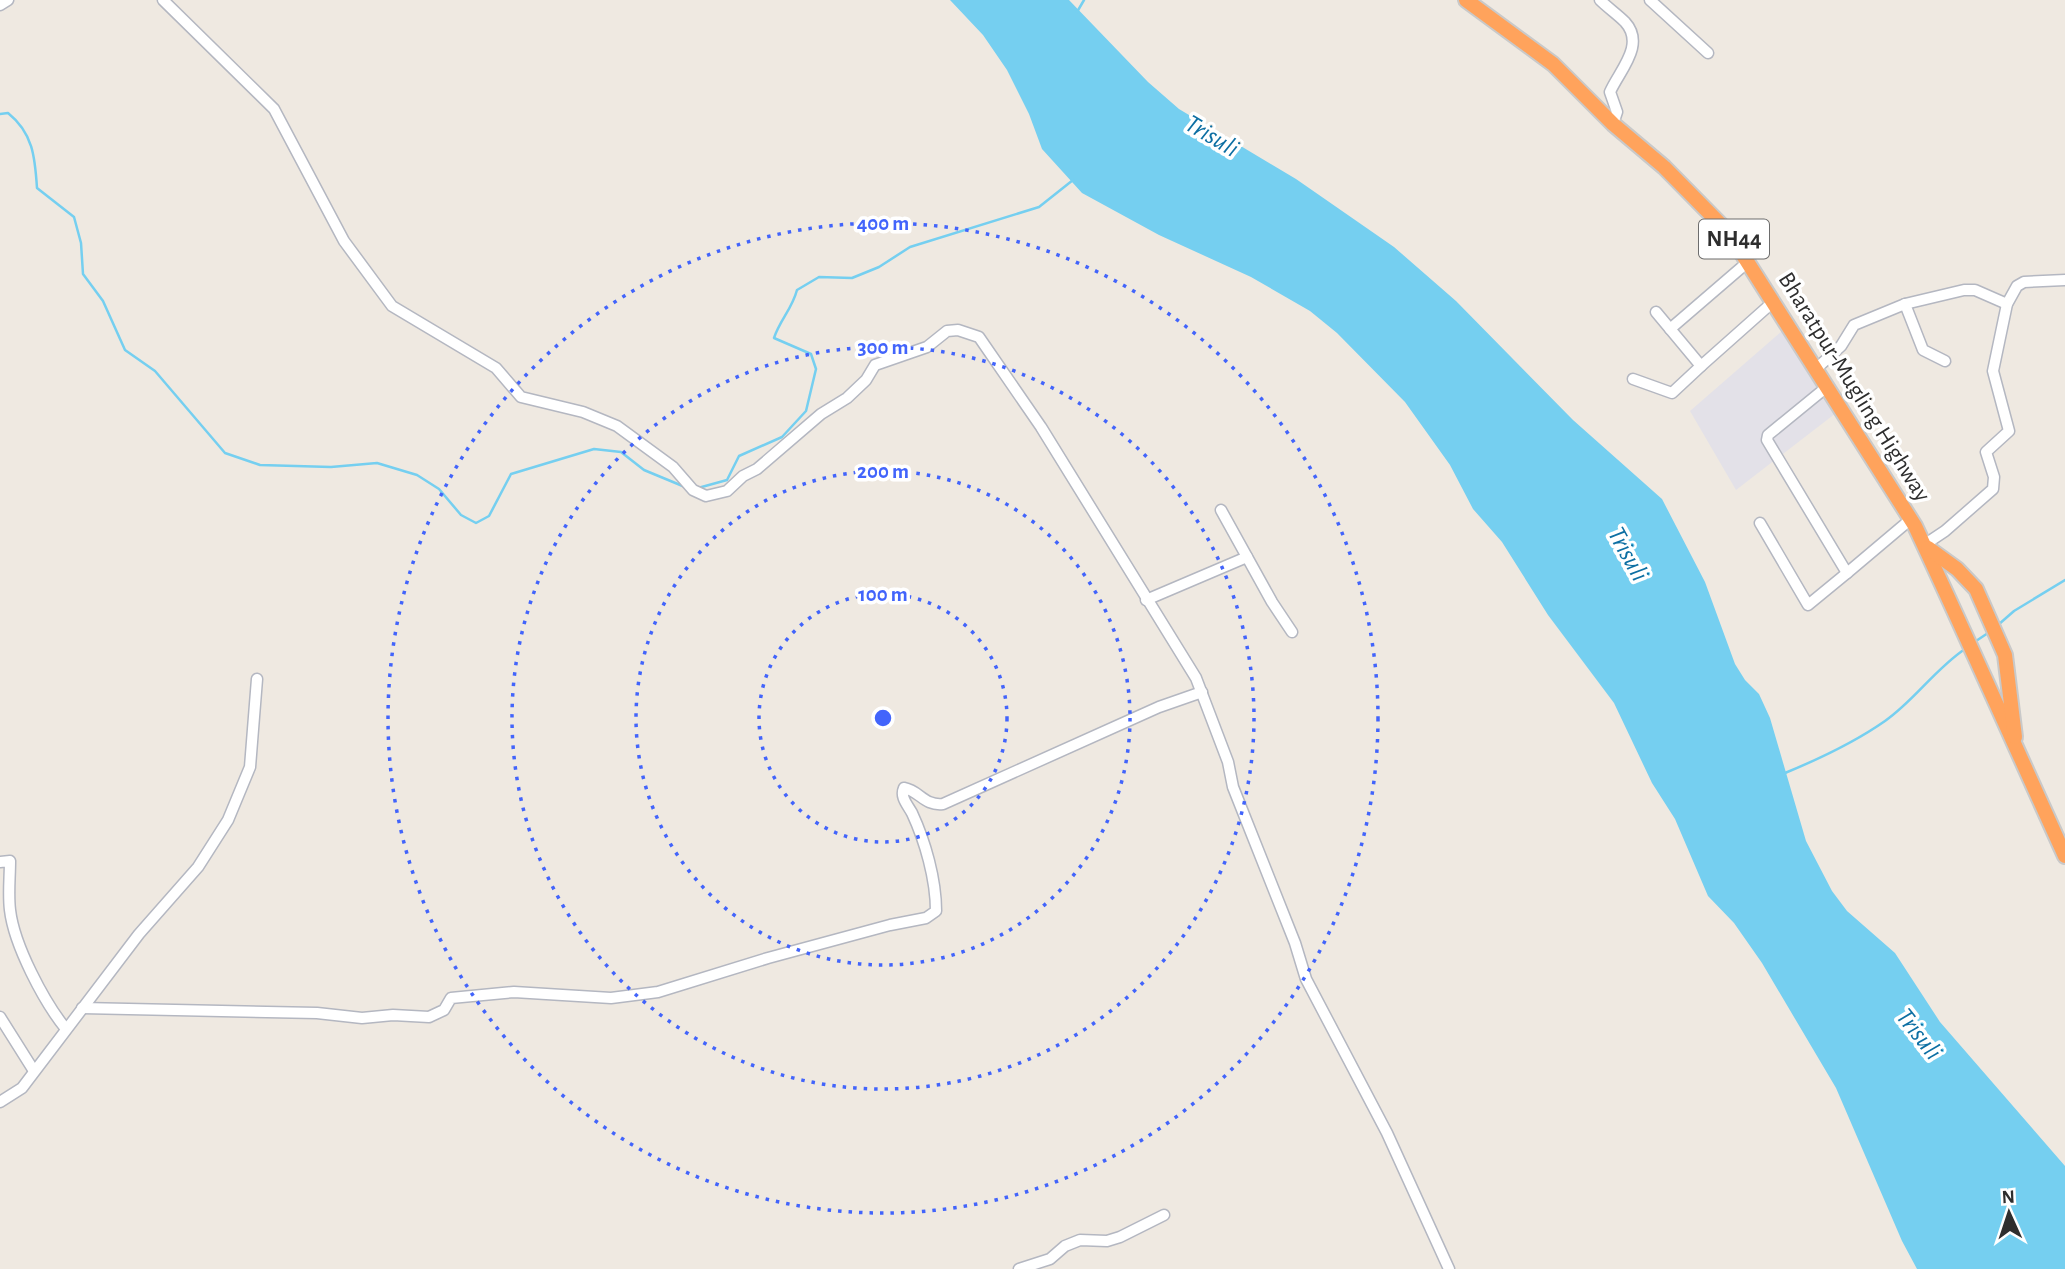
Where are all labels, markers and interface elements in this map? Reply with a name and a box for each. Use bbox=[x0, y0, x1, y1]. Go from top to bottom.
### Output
water label: Trisuli bbox=[1181, 110, 1243, 162]
text: 400 m bbox=[857, 213, 909, 234]
road number: NH44 bbox=[1699, 220, 1769, 258]
street label: Bharatpur-Mugling Highway bbox=[1774, 268, 1934, 506]
text: 300 m bbox=[857, 337, 909, 358]
text: 200 m bbox=[857, 461, 909, 482]
water label: Trisuli bbox=[1603, 523, 1653, 586]
text: 100 m bbox=[858, 584, 908, 605]
centre of rings bbox=[871, 706, 895, 730]
water label: Trisuli bbox=[1891, 1003, 1947, 1065]
north arrow bbox=[1974, 1178, 2044, 1248]
text: N bbox=[2001, 1188, 2015, 1207]

